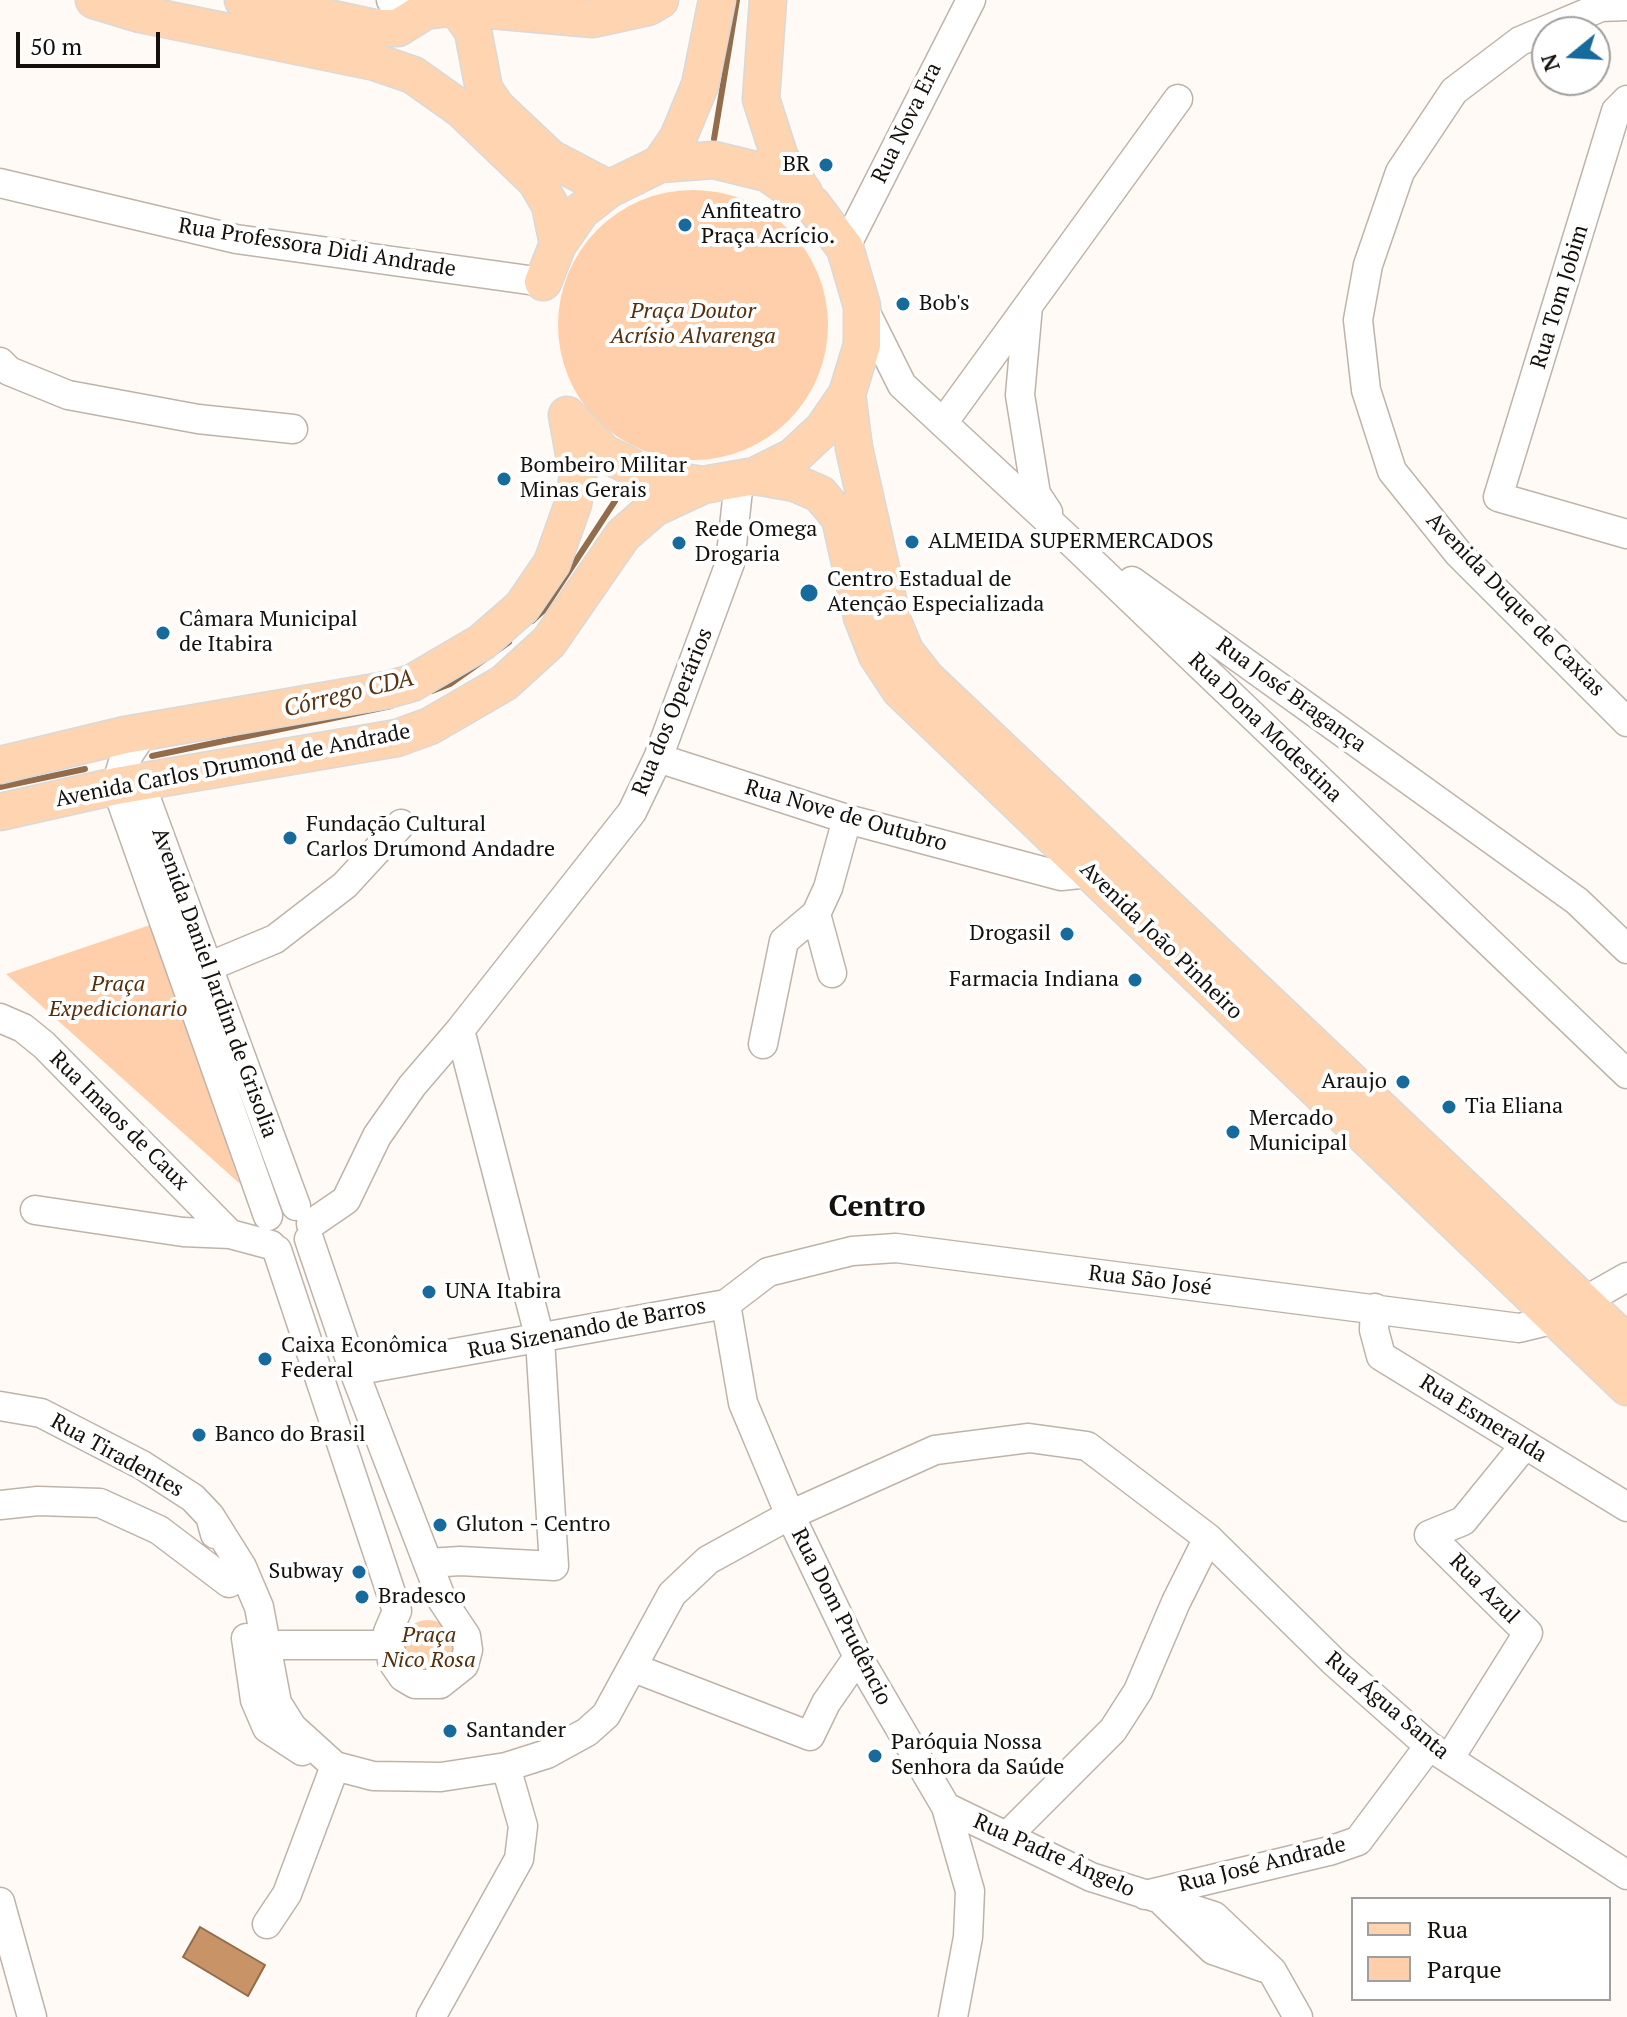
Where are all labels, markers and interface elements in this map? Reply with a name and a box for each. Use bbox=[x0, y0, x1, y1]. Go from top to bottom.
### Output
scale bar bbox=[20, 16, 164, 66]
north arrow bbox=[1531, 16, 1611, 96]
text: 50 m bbox=[30, 30, 82, 62]
text: N bbox=[1533, 51, 1566, 75]
street label: Rua Nova Era bbox=[866, 58, 948, 188]
place label: BR bbox=[782, 152, 810, 178]
marker: BR bbox=[817, 156, 835, 174]
place label: Anfiteatro Praça Acrício. bbox=[701, 199, 835, 250]
street label: Rua Professora Didi Andrade bbox=[176, 213, 458, 283]
marker: Anfiteatro Praça Acrício. bbox=[676, 216, 694, 234]
street label: Rua Tom Jobim bbox=[1526, 222, 1594, 372]
place label: Bob's bbox=[919, 291, 970, 317]
marker: Bob's bbox=[894, 295, 912, 313]
park label: Praça Doutor Acrísio Alvarenga bbox=[610, 299, 776, 350]
place label: Bombeiro Militar Minas Gerais bbox=[520, 453, 687, 504]
marker: Bombeiro Militar Minas Gerais bbox=[495, 470, 513, 488]
street label: Avenida Duque de Caxias bbox=[1420, 508, 1610, 702]
place label: Rede Omega Drogaria bbox=[695, 517, 817, 568]
place label: ALMEIDA SUPERMERCADOS bbox=[928, 529, 1214, 555]
marker: ALMEIDA SUPERMERCADOS bbox=[903, 533, 921, 551]
marker: Rede Omega Drogaria bbox=[670, 534, 688, 552]
place label: Centro Estadual de Atenção Especializada bbox=[827, 567, 1044, 618]
marker: Centro Estadual de Atenção Especializada bbox=[798, 582, 820, 604]
place label: Câmara Municipal de Itabira bbox=[179, 607, 358, 658]
marker: Câmara Municipal de Itabira bbox=[154, 624, 172, 642]
street label: Rua dos Operários bbox=[627, 624, 719, 800]
street label: Rua José Bragança bbox=[1211, 632, 1371, 758]
street label: Rua Dona Modestina bbox=[1183, 648, 1347, 808]
water label: Córrego CDA bbox=[281, 664, 417, 724]
street label: Avenida Carlos Drumond de Andrade bbox=[53, 719, 413, 813]
street label: Rua Nove de Outubro bbox=[742, 774, 950, 858]
place label: Fundação Cultural Carlos Drumond Andadre bbox=[306, 812, 555, 864]
street label: Avenida Daniel Jardim de Grisolia bbox=[145, 824, 283, 1142]
marker: Fundação Cultural Carlos Drumond Andadre bbox=[281, 829, 299, 847]
street label: Avenida João Pinheiro bbox=[1074, 857, 1248, 1025]
place label: Drogasil bbox=[969, 921, 1051, 947]
marker: Drogasil bbox=[1058, 925, 1076, 943]
place label: Farmacia Indiana bbox=[949, 967, 1119, 993]
marker: Farmacia Indiana bbox=[1126, 971, 1144, 989]
park label: Praça Expedicionario bbox=[49, 972, 187, 1024]
street label: Rua Imaos de Caux bbox=[44, 1046, 194, 1196]
place label: Araujo bbox=[1321, 1069, 1387, 1095]
marker: Araujo bbox=[1394, 1073, 1412, 1091]
place label: Tia Eliana bbox=[1465, 1094, 1563, 1120]
marker: Tia Eliana bbox=[1440, 1098, 1458, 1116]
place label: Mercado Municipal bbox=[1249, 1106, 1347, 1158]
marker: Mercado Municipal bbox=[1224, 1123, 1242, 1141]
district label: Centro bbox=[828, 1189, 926, 1225]
street label: Rua São José bbox=[1087, 1260, 1213, 1302]
place label: UNA Itabira bbox=[445, 1279, 561, 1305]
marker: UNA Itabira bbox=[420, 1283, 438, 1301]
street label: Rua Sizenando de Barros bbox=[466, 1293, 708, 1365]
place label: Caixa Econômica Federal bbox=[281, 1333, 448, 1384]
marker: Caixa Econômica Federal bbox=[256, 1350, 274, 1368]
street label: Rua Esmeralda bbox=[1415, 1369, 1551, 1469]
street label: Rua Tiradentes bbox=[46, 1409, 188, 1503]
place label: Banco do Brasil bbox=[215, 1422, 366, 1448]
marker: Banco do Brasil bbox=[190, 1426, 208, 1444]
place label: Gluton - Centro bbox=[456, 1512, 610, 1538]
marker: Gluton - Centro bbox=[431, 1516, 449, 1534]
street label: Rua Dom Prudêncio bbox=[785, 1524, 897, 1710]
street label: Rua Azul bbox=[1444, 1549, 1524, 1629]
place label: Subway bbox=[269, 1559, 343, 1585]
marker: Subway bbox=[350, 1563, 368, 1581]
place label: Bradesco bbox=[378, 1584, 466, 1610]
marker: Bradesco bbox=[353, 1588, 371, 1606]
park label: Praça Nico Rosa bbox=[382, 1623, 476, 1674]
street label: Rua Água Santa bbox=[1320, 1647, 1454, 1765]
place label: Santander bbox=[466, 1718, 566, 1744]
marker: Santander bbox=[441, 1722, 459, 1740]
place label: Paróquia Nossa Senhora da Saúde bbox=[891, 1730, 1064, 1782]
marker: Paróquia Nossa Senhora da Saúde bbox=[866, 1747, 884, 1765]
street label: Rua Padre Ângelo bbox=[969, 1809, 1139, 1903]
street label: Rua José Andrade bbox=[1175, 1831, 1349, 1899]
legend bbox=[1351, 1897, 1611, 2001]
text: Rua bbox=[1427, 1913, 1468, 1945]
text: Parque bbox=[1427, 1953, 1502, 1985]

